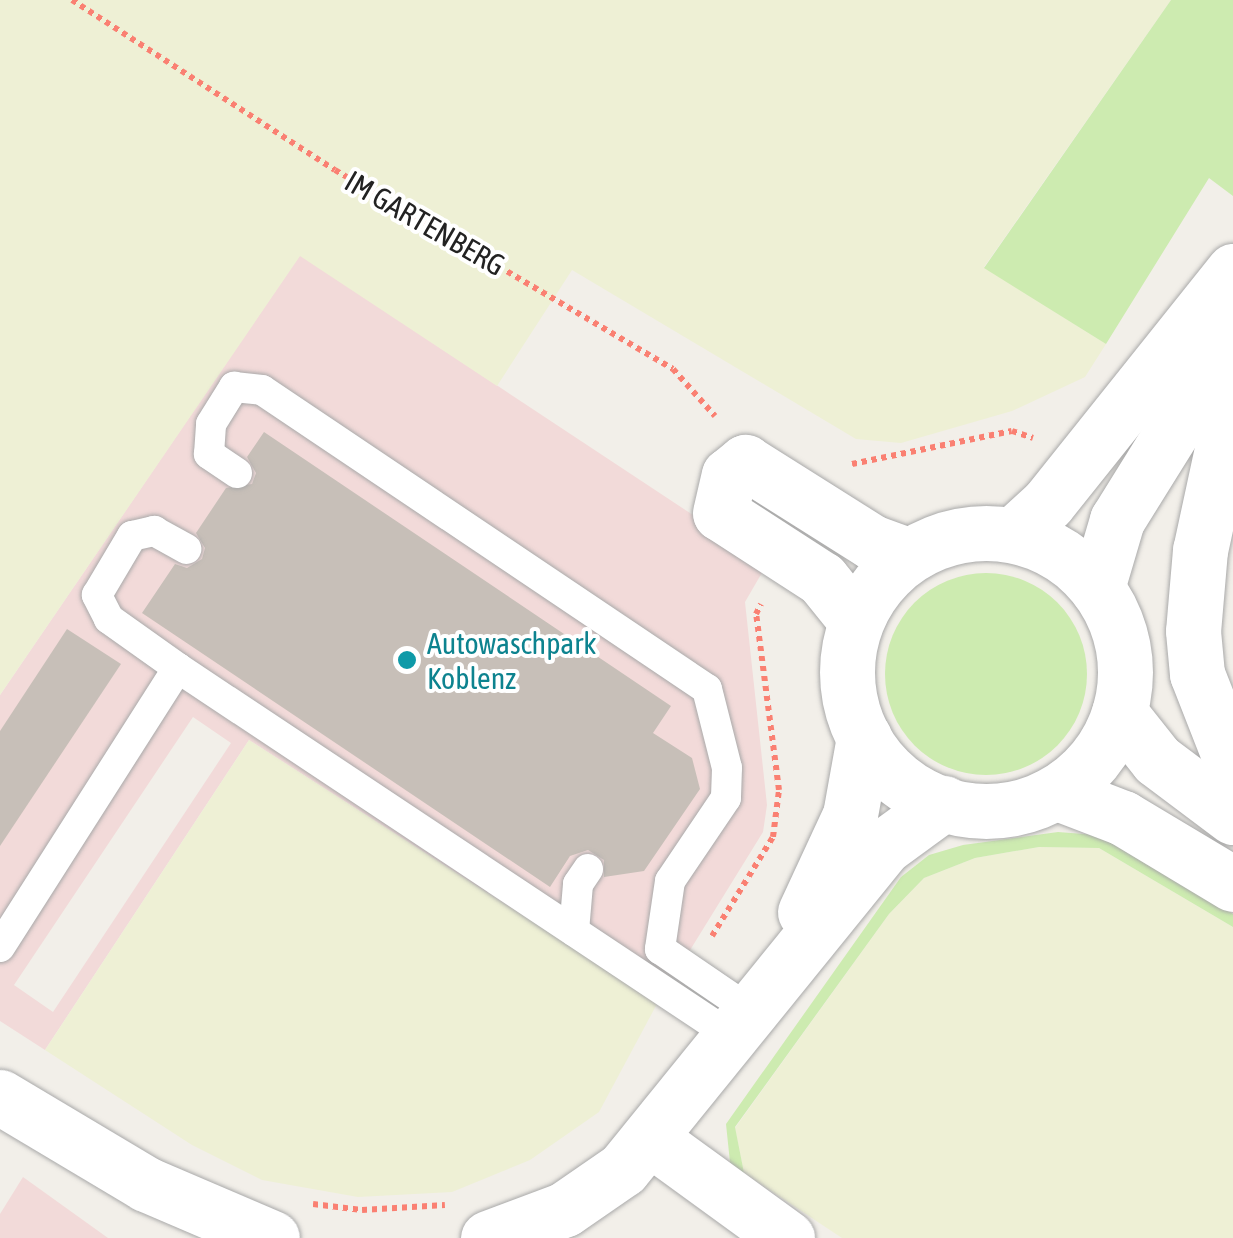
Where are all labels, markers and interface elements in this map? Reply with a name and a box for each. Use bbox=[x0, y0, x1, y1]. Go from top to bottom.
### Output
street label: IM GARTENBERG bbox=[339, 163, 511, 283]
place label: Autowaschpark Koblenz bbox=[427, 625, 596, 696]
marker: Autowaschpark Koblenz bbox=[396, 649, 418, 671]

